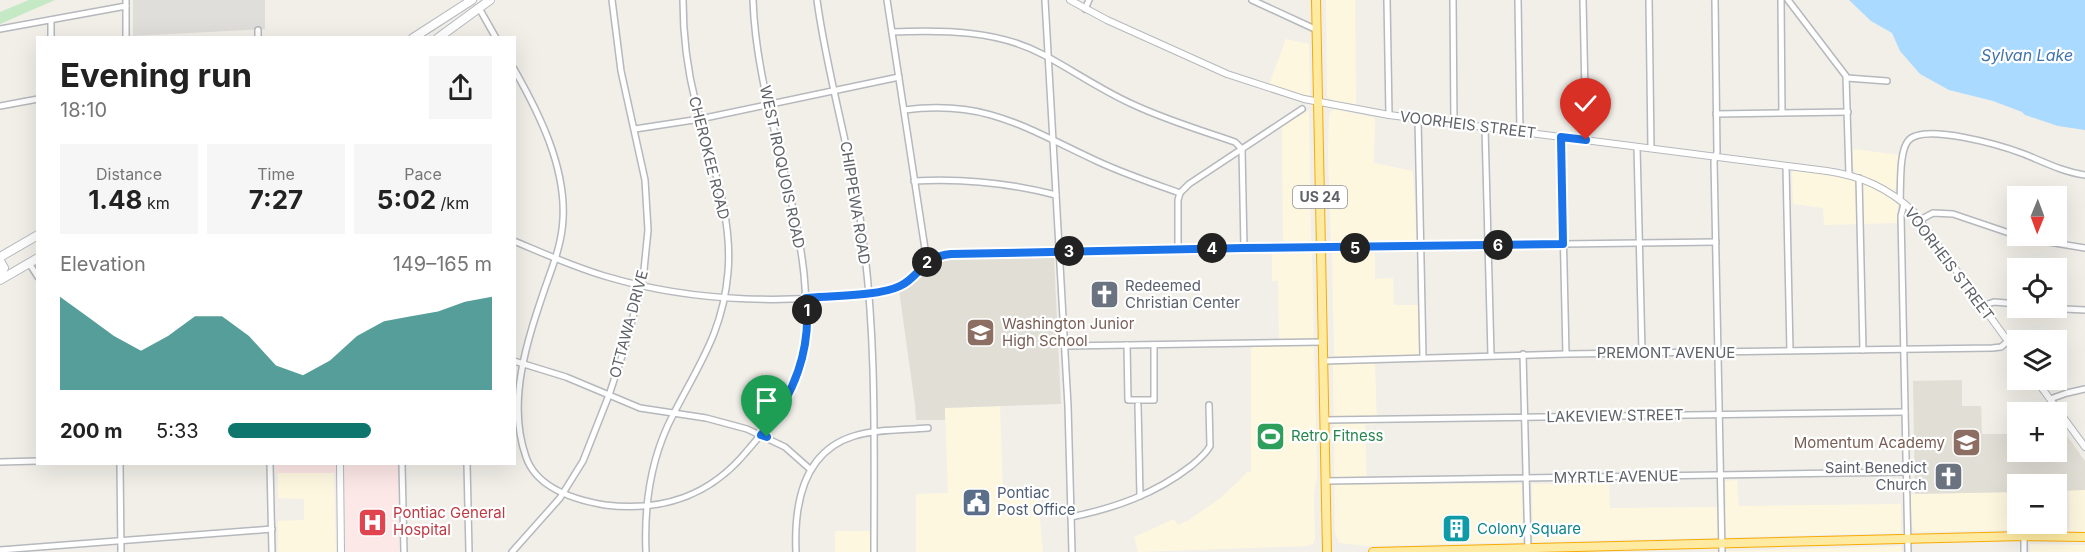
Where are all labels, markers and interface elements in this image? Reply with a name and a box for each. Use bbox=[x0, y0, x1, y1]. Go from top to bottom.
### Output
water label: Sylvan Lake bbox=[1981, 45, 2073, 65]
text: Evening run bbox=[60, 55, 252, 95]
button: share bbox=[429, 56, 492, 119]
pin bbox=[1560, 78, 1611, 140]
street label: WEST IROQUOIS ROAD bbox=[756, 84, 809, 250]
icon: check bbox=[1569, 87, 1602, 120]
street label: CHEROKEE ROAD bbox=[685, 94, 734, 221]
text: 18:10 bbox=[60, 98, 107, 122]
street label: VOORHEIS STREET bbox=[1399, 107, 1537, 142]
street label: CHIPPEWA ROAD bbox=[836, 140, 875, 266]
text: Distance bbox=[96, 164, 162, 184]
text: Time bbox=[257, 164, 295, 184]
text: Pace bbox=[404, 164, 442, 184]
text: 1.48 bbox=[88, 184, 143, 215]
text: 7:27 bbox=[249, 184, 303, 215]
text: 5:02 bbox=[377, 184, 436, 215]
road number: US 24 bbox=[1293, 186, 1347, 208]
north arrow bbox=[2007, 186, 2067, 246]
map controls bbox=[2007, 186, 2067, 534]
text: km bbox=[143, 193, 170, 213]
text: /km bbox=[436, 193, 469, 213]
street label: VOORHEIS STREET bbox=[1901, 203, 1998, 324]
pin: 6 bbox=[1483, 230, 1513, 260]
pin: 4 bbox=[1197, 233, 1227, 263]
pin: 5 bbox=[1340, 233, 1370, 263]
text: 6 bbox=[1493, 235, 1503, 255]
pin: 3 bbox=[1054, 236, 1084, 266]
text: 4 bbox=[1207, 238, 1217, 258]
text: 5 bbox=[1350, 238, 1360, 258]
text: 3 bbox=[1064, 241, 1074, 261]
pin: 2 bbox=[912, 247, 942, 277]
text: Elevation bbox=[60, 252, 146, 276]
text: 149–165 m bbox=[393, 252, 492, 276]
text: 2 bbox=[922, 252, 932, 272]
button: locate bbox=[2007, 258, 2067, 318]
street label: OTTAWA DRIVE bbox=[605, 268, 652, 380]
place label: Redeemed Christian Center bbox=[1125, 276, 1240, 312]
church icon: Redeemed Christian Center bbox=[1088, 279, 1120, 311]
pin: 1 bbox=[792, 295, 822, 325]
text: 1 bbox=[804, 300, 810, 320]
place label: Washington Junior High School bbox=[1002, 314, 1135, 350]
school or university icon: Washington Junior High School bbox=[965, 317, 997, 349]
button: layers bbox=[2007, 330, 2067, 390]
street label: PREMONT AVENUE bbox=[1597, 343, 1735, 362]
pin bbox=[741, 375, 792, 437]
icon: arrive bbox=[750, 384, 783, 417]
button: + bbox=[2007, 402, 2067, 462]
street label: LAKEVIEW STREET bbox=[1546, 405, 1684, 426]
text: 200 m bbox=[60, 419, 123, 443]
text: 5:33 bbox=[156, 419, 199, 443]
sports icon: Retro Fitness bbox=[1254, 420, 1286, 452]
place label: Retro Fitness bbox=[1291, 426, 1384, 445]
school or university icon: Momentum Academy bbox=[1950, 427, 1982, 459]
place label: Momentum Academy bbox=[1794, 433, 1946, 452]
place label: Saint Benedict Church bbox=[1825, 458, 1927, 494]
church icon: Saint Benedict Church bbox=[1932, 461, 1964, 493]
street label: MYRTLE AVENUE bbox=[1553, 466, 1679, 487]
button: − bbox=[2007, 474, 2067, 534]
place label: Pontiac Post Office bbox=[997, 483, 1075, 519]
public building icon: Pontiac Post Office bbox=[960, 486, 992, 518]
place label: Pontiac General Hospital bbox=[393, 503, 505, 539]
hospital icon: Pontiac General Hospital bbox=[356, 506, 388, 538]
building icon: Colony Square bbox=[1440, 513, 1472, 545]
place label: Colony Square bbox=[1477, 519, 1581, 538]

